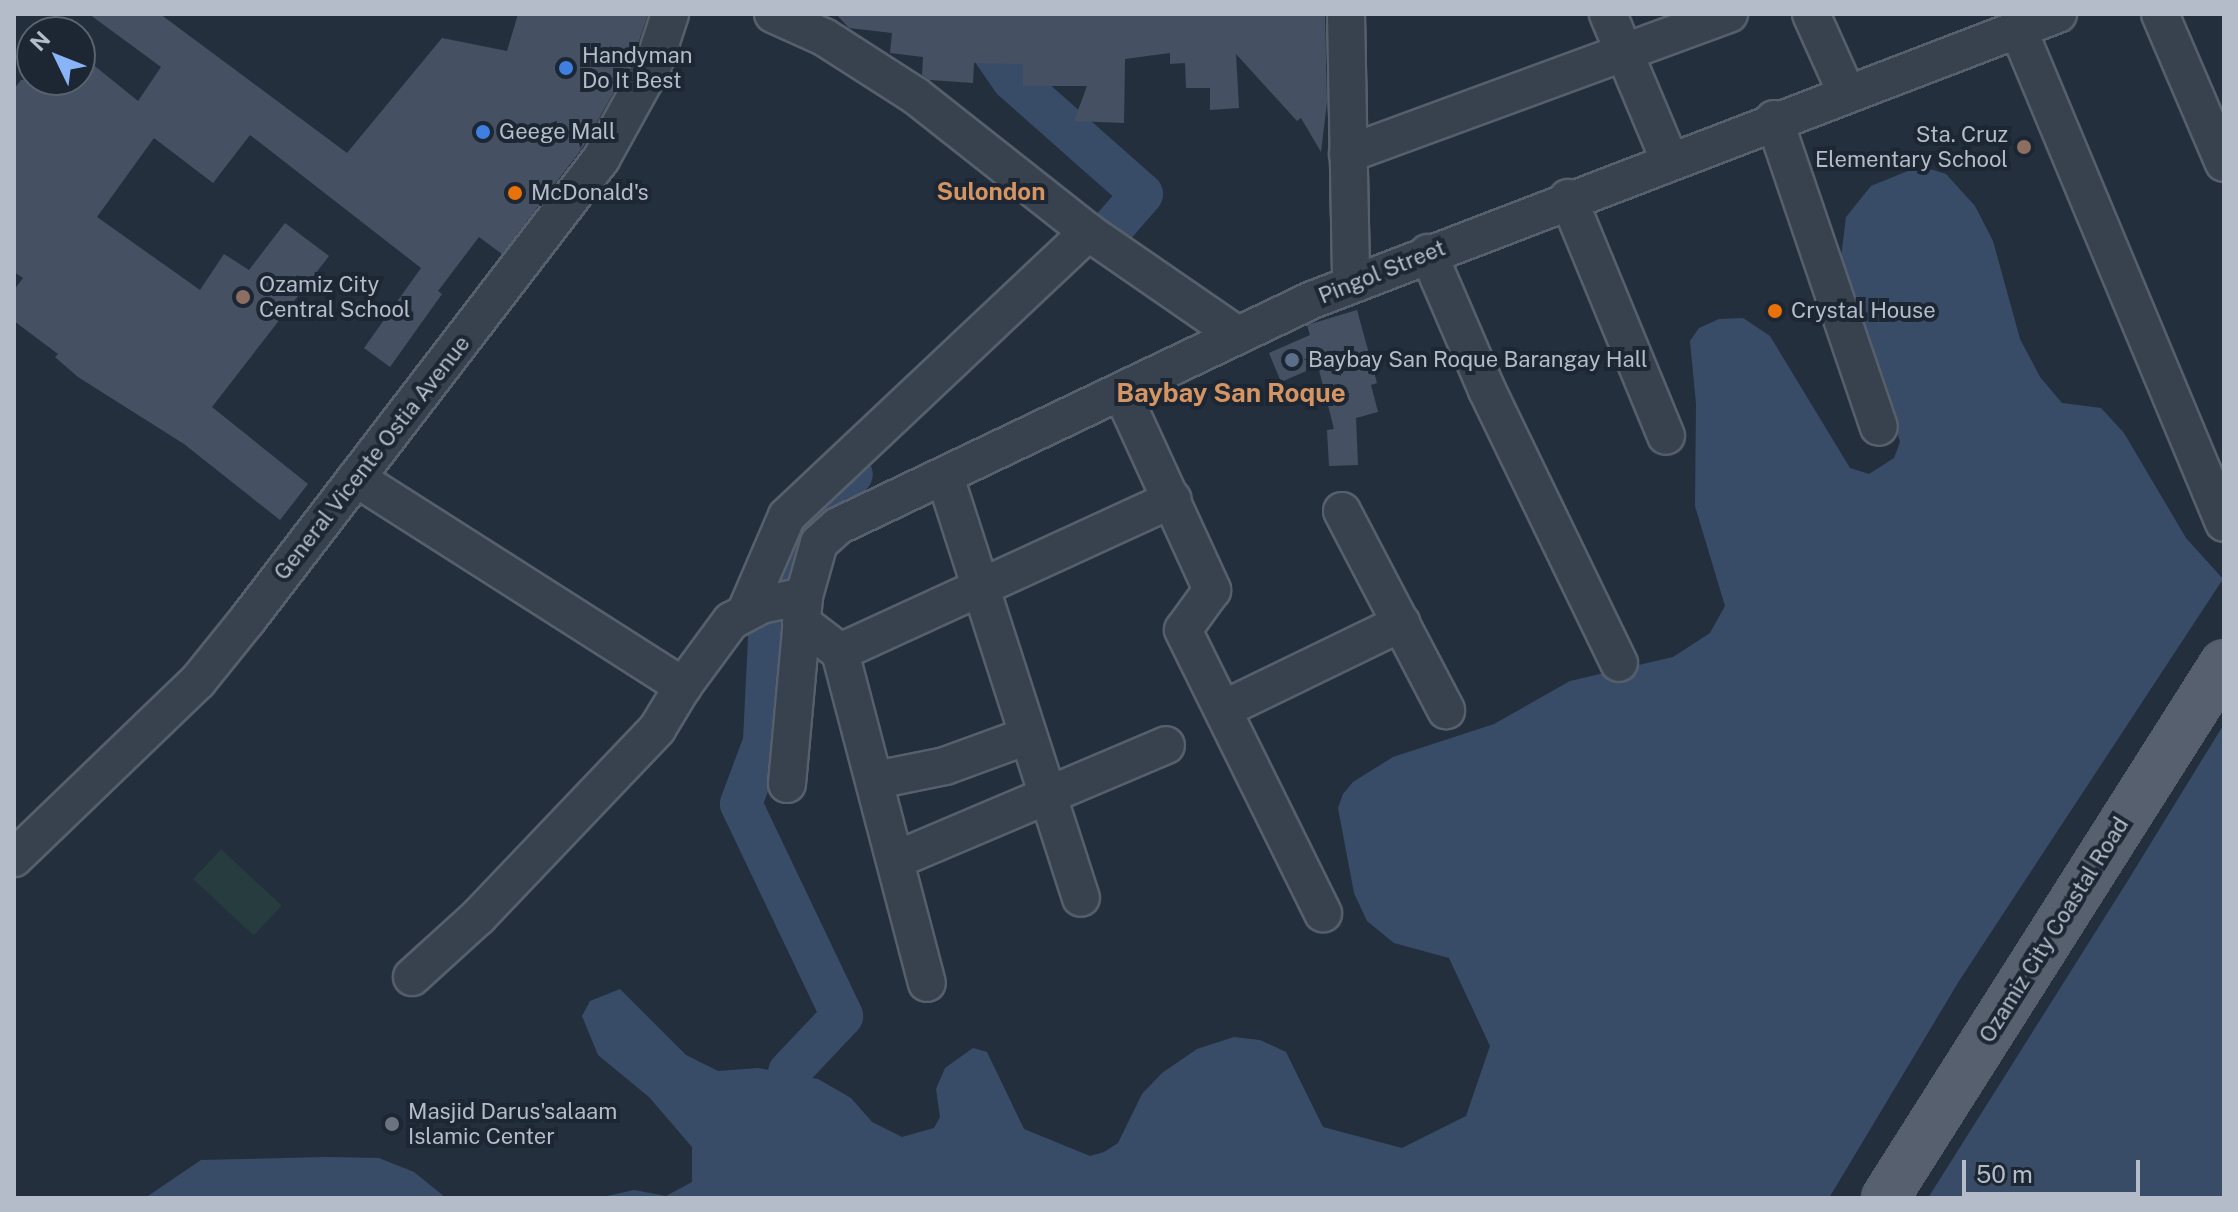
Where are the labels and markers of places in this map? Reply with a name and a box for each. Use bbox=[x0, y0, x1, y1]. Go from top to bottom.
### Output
place label: Handyman Do It Best bbox=[582, 42, 692, 94]
marker: Handyman Do It Best bbox=[557, 59, 575, 77]
place label: Geege Mall bbox=[499, 119, 616, 145]
place label: Sta. Cruz Elementary School bbox=[1815, 121, 2008, 172]
marker: Geege Mall bbox=[474, 123, 492, 141]
marker: Sta. Cruz Elementary School bbox=[2015, 138, 2033, 156]
place label: McDonald's bbox=[531, 180, 649, 206]
marker: McDonald's bbox=[506, 184, 524, 202]
place label: Ozamiz City Central School bbox=[259, 271, 411, 322]
marker: Ozamiz City Central School bbox=[234, 288, 252, 306]
place label: Crystal House bbox=[1791, 298, 1936, 324]
marker: Crystal House bbox=[1766, 302, 1784, 320]
place label: Baybay San Roque Barangay Hall bbox=[1308, 347, 1648, 373]
marker: Baybay San Roque Barangay Hall bbox=[1283, 351, 1301, 369]
place label: Masjid Darus'salaam Islamic Center bbox=[408, 1098, 617, 1150]
marker: Masjid Darus'salaam Islamic Center bbox=[383, 1115, 401, 1133]

